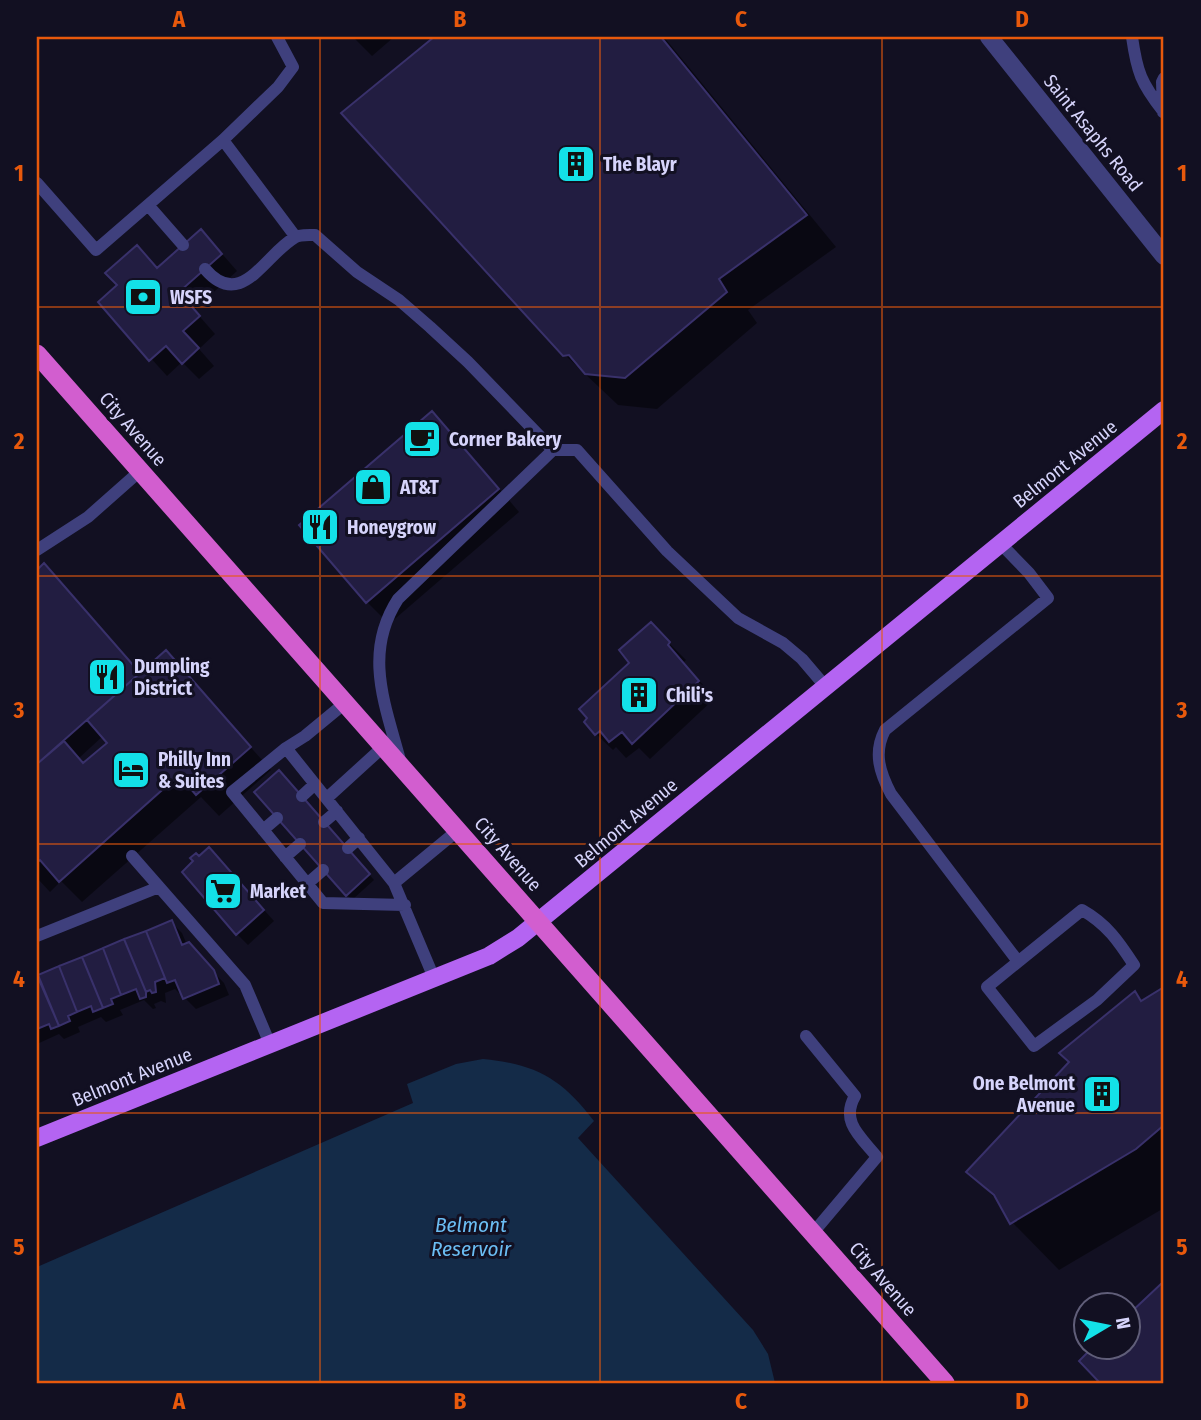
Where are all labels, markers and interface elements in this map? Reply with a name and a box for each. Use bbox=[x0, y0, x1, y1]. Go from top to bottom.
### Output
text: A bbox=[172, 5, 186, 33]
text: B bbox=[454, 5, 467, 33]
text: C bbox=[735, 5, 747, 33]
text: D bbox=[1015, 5, 1029, 33]
street label: Saint Asaphs Road bbox=[1039, 70, 1147, 196]
building icon: The Blayr bbox=[555, 143, 597, 185]
place label: The Blayr bbox=[603, 153, 678, 176]
text: 1 bbox=[14, 159, 24, 187]
text: 1 bbox=[1177, 159, 1187, 187]
bank icon: WSFS bbox=[122, 276, 164, 318]
place label: WSFS bbox=[170, 286, 212, 309]
street label: City Avenue bbox=[95, 387, 171, 471]
street label: Belmont Avenue bbox=[1008, 415, 1122, 513]
cafe icon: Corner Bakery bbox=[401, 418, 443, 460]
text: 2 bbox=[13, 427, 25, 455]
text: 2 bbox=[1176, 427, 1188, 455]
place label: Corner Bakery bbox=[449, 428, 562, 451]
shop icon: AT&T bbox=[352, 466, 394, 508]
place label: AT&T bbox=[399, 476, 440, 499]
restaurant icon: Honeygrow bbox=[299, 506, 341, 548]
place label: Honeygrow bbox=[347, 516, 436, 539]
place label: Dumpling District bbox=[134, 655, 210, 700]
restaurant icon: Dumpling District bbox=[86, 656, 128, 698]
building icon: Chili's bbox=[618, 674, 660, 716]
place label: Chili's bbox=[666, 684, 714, 707]
text: 3 bbox=[13, 696, 25, 724]
text: 3 bbox=[1176, 696, 1188, 724]
place label: Philly Inn & Suites bbox=[158, 748, 231, 793]
hotel icon: Philly Inn & Suites bbox=[110, 749, 152, 791]
street label: Belmont Avenue bbox=[570, 773, 682, 873]
street label: City Avenue bbox=[470, 812, 546, 896]
supermarket icon: Market bbox=[202, 870, 244, 912]
place label: Market bbox=[250, 880, 306, 903]
text: 4 bbox=[13, 965, 25, 993]
text: 4 bbox=[1176, 965, 1188, 993]
street label: Belmont Avenue bbox=[69, 1043, 195, 1111]
place label: One Belmont Avenue bbox=[973, 1072, 1075, 1117]
building icon: One Belmont Avenue bbox=[1081, 1073, 1123, 1115]
water label: Belmont Reservoir bbox=[431, 1212, 512, 1262]
text: 5 bbox=[13, 1233, 25, 1261]
text: 5 bbox=[1176, 1233, 1188, 1261]
street label: City Avenue bbox=[845, 1237, 921, 1321]
north arrow bbox=[1072, 1290, 1142, 1360]
text: N bbox=[1111, 1316, 1136, 1331]
text: A bbox=[172, 1387, 186, 1415]
text: B bbox=[454, 1387, 467, 1415]
text: C bbox=[735, 1387, 747, 1415]
text: D bbox=[1015, 1387, 1029, 1415]

